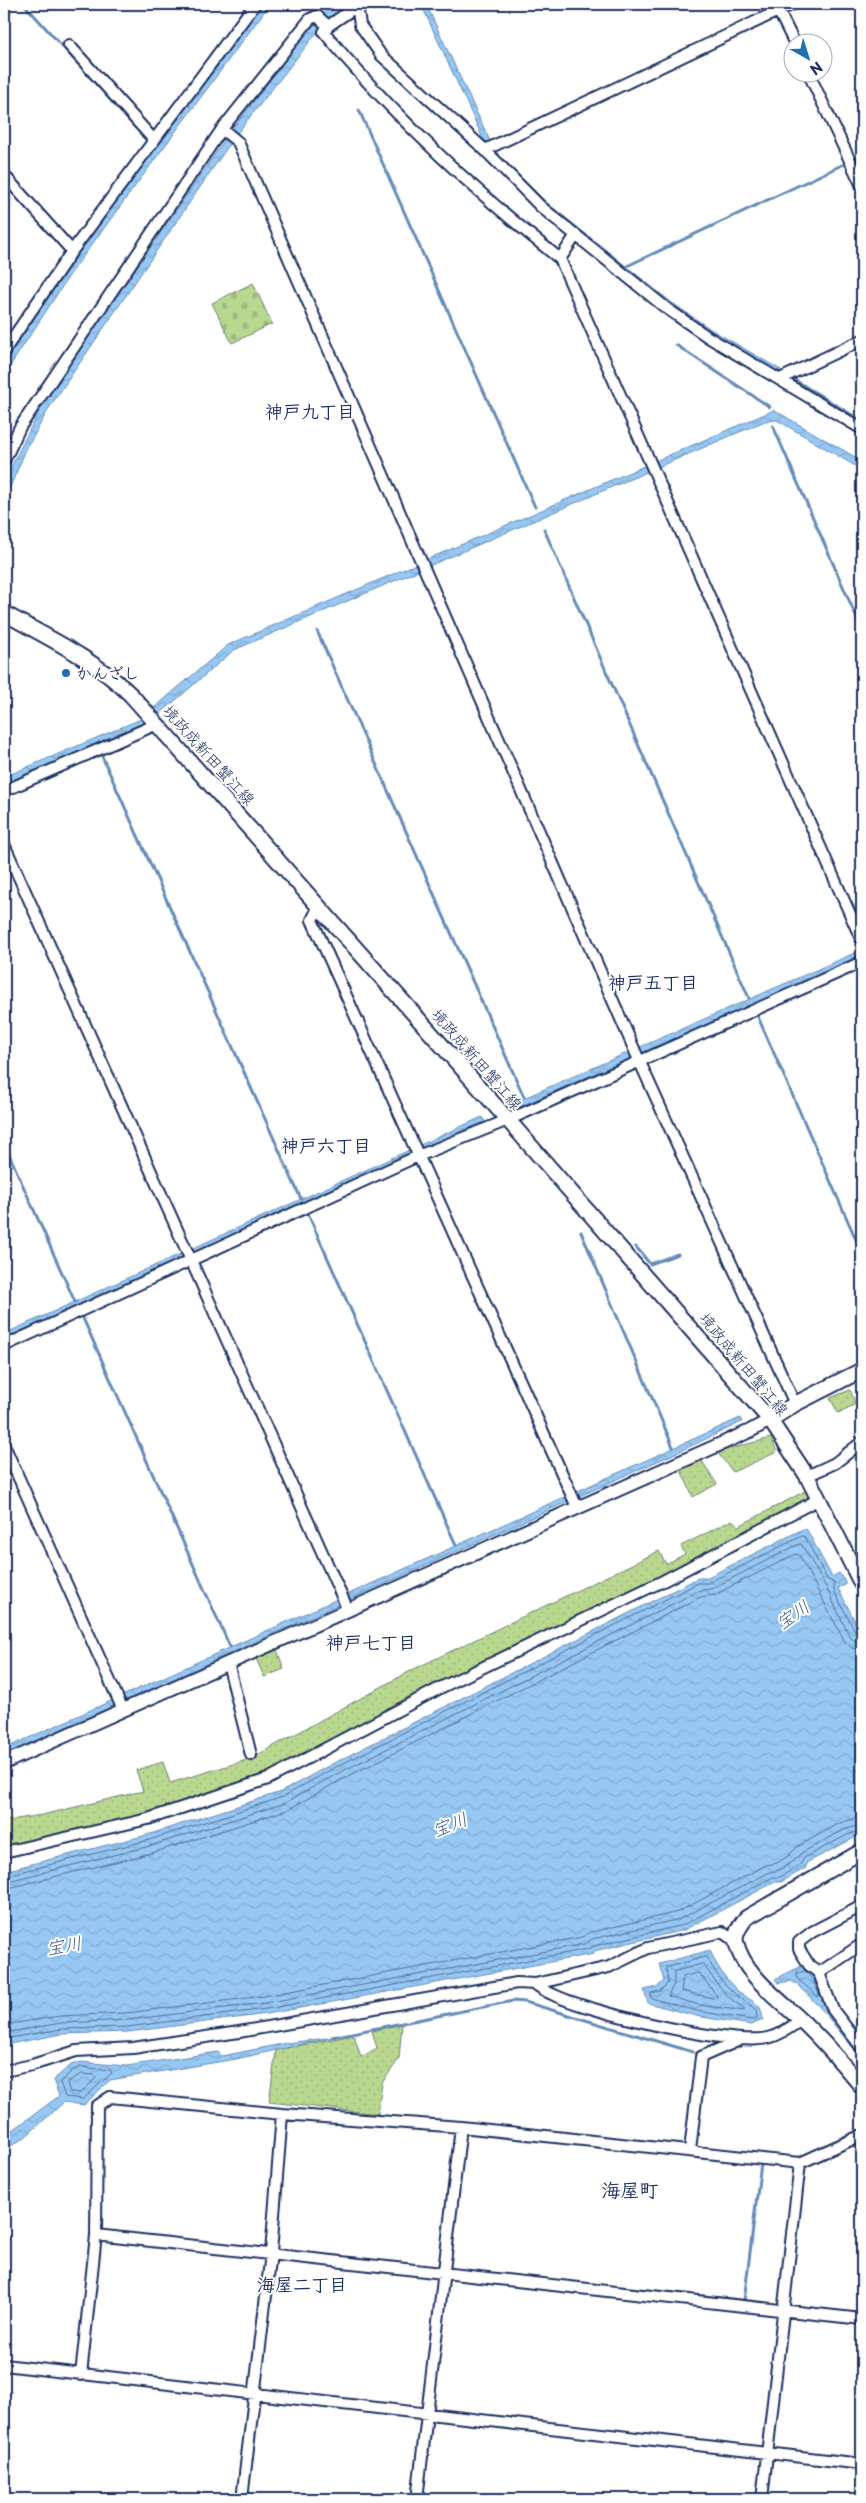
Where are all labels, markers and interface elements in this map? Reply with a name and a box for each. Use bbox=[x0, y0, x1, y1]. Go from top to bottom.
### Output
north arrow bbox=[784, 32, 834, 82]
text: N bbox=[806, 57, 827, 80]
district label: 神戸九丁目 bbox=[265, 397, 355, 424]
place label: かんざし bbox=[76, 660, 140, 684]
marker: かんざし bbox=[60, 667, 72, 679]
street label: 境政成新田蟹江線 bbox=[158, 699, 261, 810]
district label: 神戸五丁目 bbox=[608, 968, 698, 995]
street label: 境政成新田蟹江線 bbox=[427, 1002, 529, 1115]
district label: 神戸六丁目 bbox=[281, 1131, 371, 1158]
street label: 境政成新田蟹江線 bbox=[694, 1307, 795, 1420]
water label: 宝川 bbox=[770, 1592, 815, 1635]
district label: 神戸七丁目 bbox=[326, 1628, 416, 1655]
water label: 宝川 bbox=[428, 1805, 471, 1843]
water label: 宝川 bbox=[44, 1928, 84, 1961]
district label: 海屋町 bbox=[601, 2175, 659, 2203]
district label: 海屋二丁目 bbox=[257, 2270, 347, 2297]

